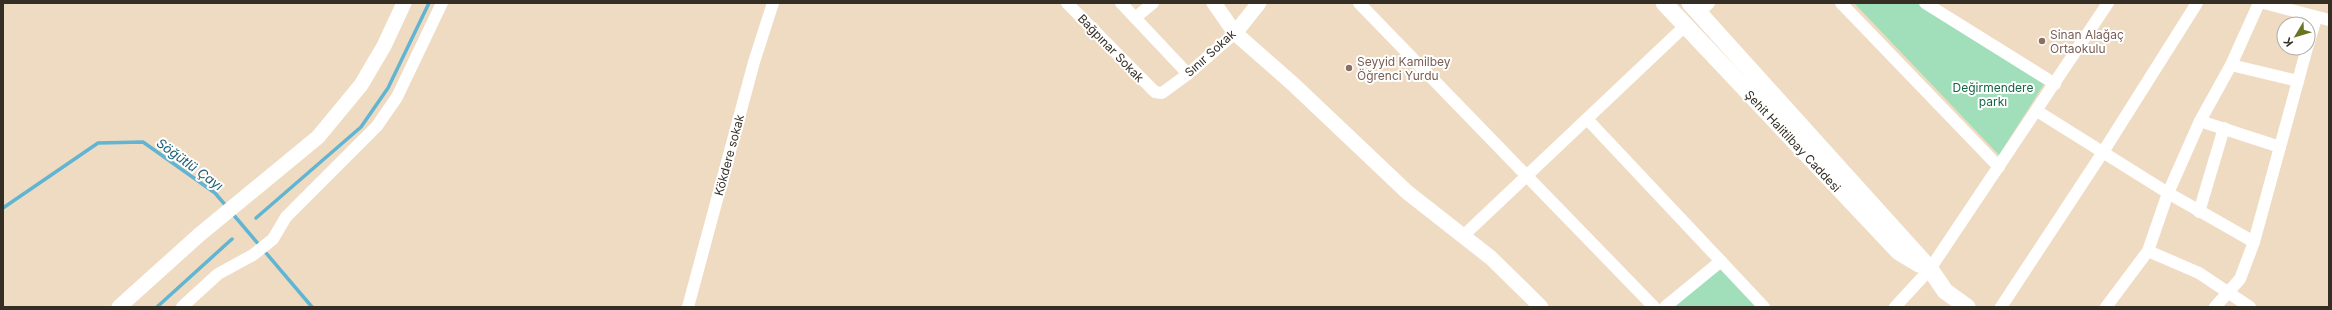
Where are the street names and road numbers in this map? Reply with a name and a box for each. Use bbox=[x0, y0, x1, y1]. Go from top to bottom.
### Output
street label: Bağpınar Sokak bbox=[1075, 11, 1147, 85]
street label: Sınır Sokak bbox=[1181, 26, 1239, 80]
street label: Şehit Halitilbay Caddesi bbox=[1742, 87, 1844, 195]
street label: Kökdere sokak bbox=[711, 112, 747, 197]

